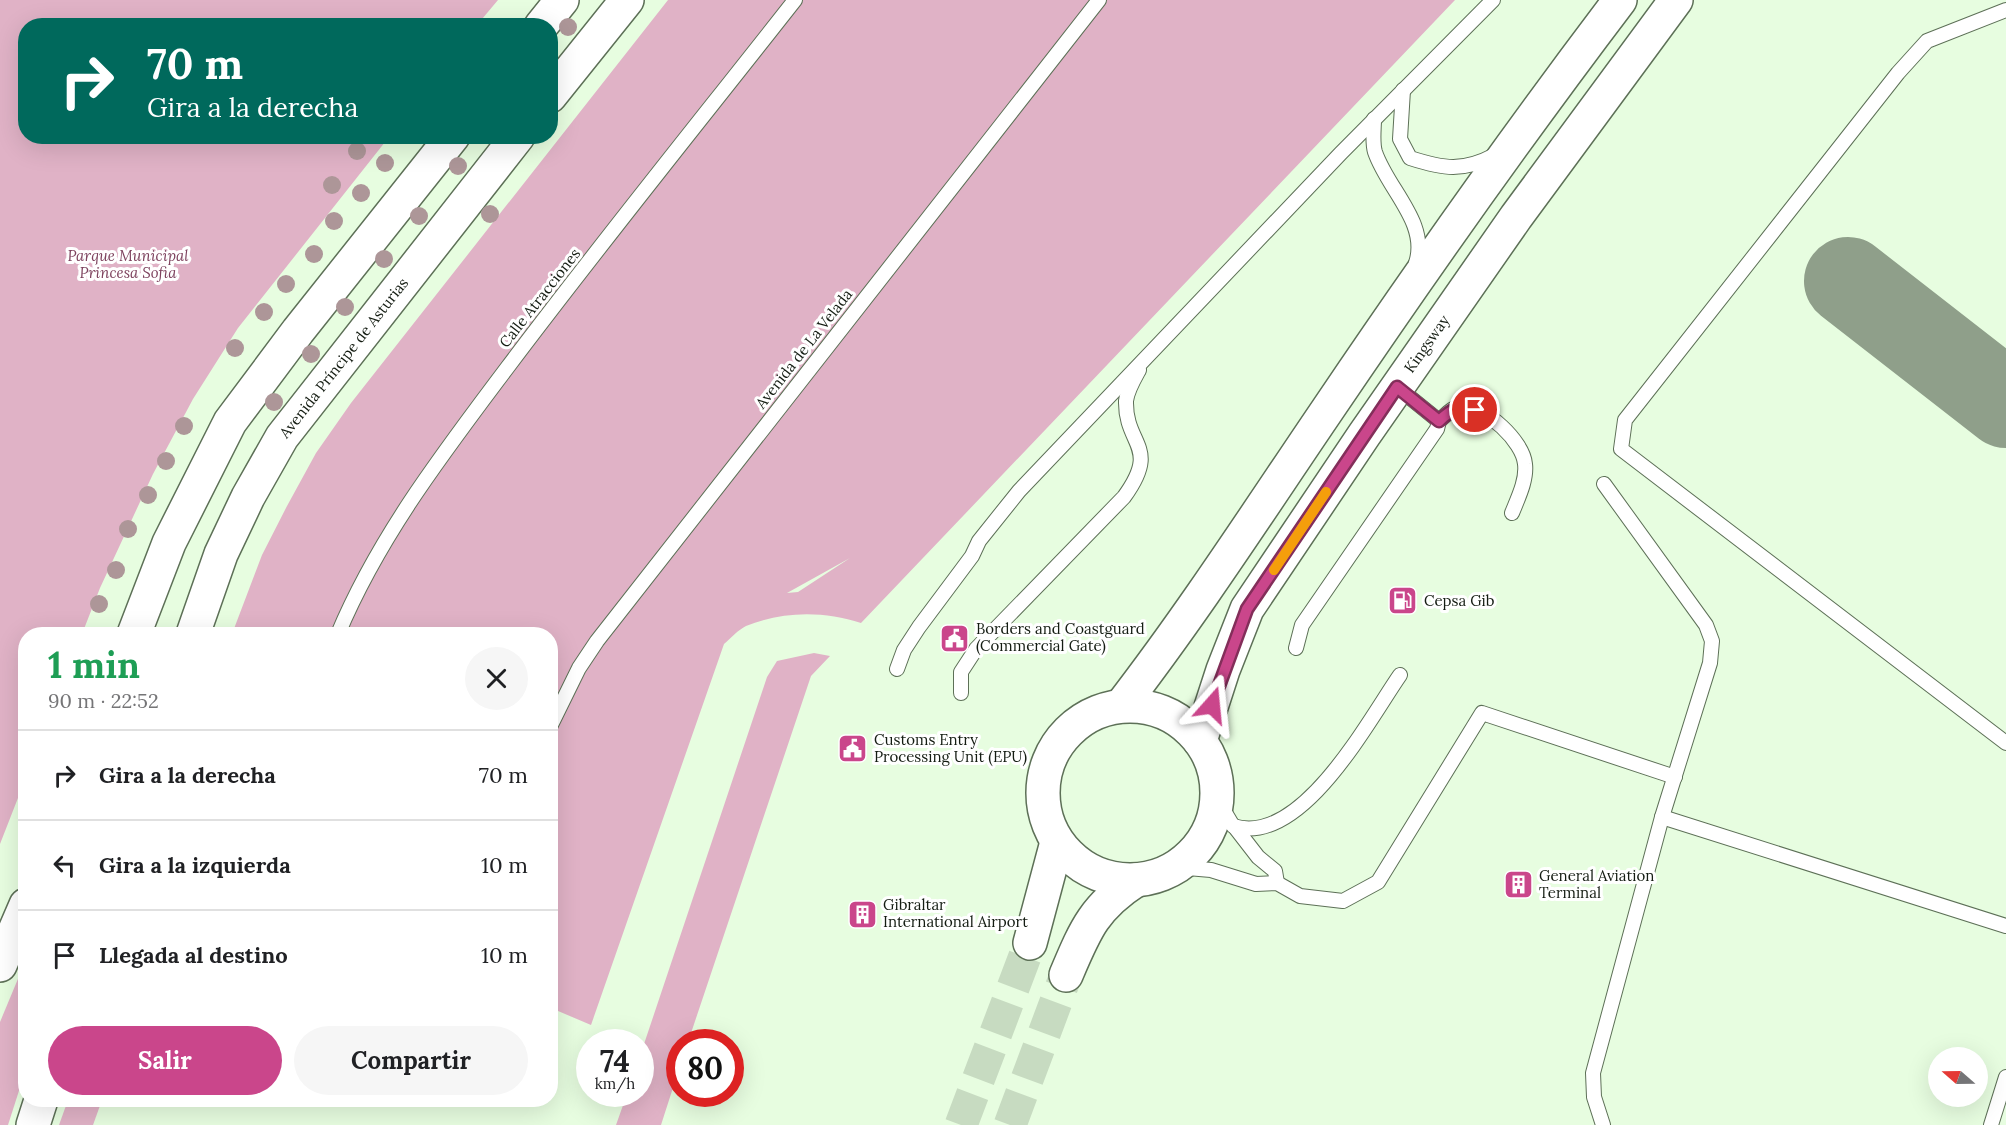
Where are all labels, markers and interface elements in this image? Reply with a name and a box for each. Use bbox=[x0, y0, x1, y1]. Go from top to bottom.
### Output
text: 70 m bbox=[147, 37, 243, 91]
icon: right bbox=[48, 42, 126, 120]
text: Gira a la derecha bbox=[147, 90, 358, 124]
street label: Calle Atracciones bbox=[495, 244, 584, 351]
park label: Parque Municipal Princesa Sofia bbox=[67, 246, 189, 282]
street label: Avenida Príncipe de Asturias bbox=[274, 274, 412, 442]
street label: Avenida de La Velada bbox=[750, 285, 856, 413]
street label: Kingsway bbox=[1400, 311, 1453, 376]
pin bbox=[1449, 384, 1500, 435]
icon: arrive bbox=[1458, 393, 1491, 426]
fuel station icon: Cepsa Gib bbox=[1387, 585, 1419, 617]
place label: Cepsa Gib bbox=[1424, 591, 1495, 610]
place label: Borders and Coastguard (Commercial Gate) bbox=[976, 619, 1145, 656]
public building icon: Borders and Coastguard (Commercial Gate) bbox=[939, 622, 971, 654]
text: 1 min bbox=[48, 642, 140, 688]
button: close bbox=[465, 647, 528, 710]
position arrow bbox=[1180, 673, 1244, 737]
text: 90 m · 22:52 bbox=[48, 688, 159, 713]
place label: Customs Entry Processing Unit (EPU) bbox=[874, 730, 1028, 767]
public building icon: Customs Entry Processing Unit (EPU) bbox=[837, 733, 869, 765]
icon: right bbox=[48, 759, 81, 792]
text: Gira a la derecha bbox=[99, 761, 276, 789]
text: 70 m bbox=[479, 761, 528, 789]
icon: left bbox=[48, 849, 81, 882]
text: Gira a la izquierda bbox=[99, 851, 291, 879]
text: 10 m bbox=[481, 851, 528, 879]
place label: General Aviation Terminal bbox=[1539, 866, 1654, 902]
building icon: General Aviation Terminal bbox=[1502, 869, 1534, 901]
place label: Gibraltar International Airport bbox=[883, 895, 1028, 931]
building icon: Gibraltar International Airport bbox=[846, 898, 878, 930]
icon: arrive bbox=[48, 939, 81, 972]
text: Llegada al destino bbox=[99, 941, 288, 969]
text: 10 m bbox=[481, 941, 528, 969]
button: Salir bbox=[48, 1026, 282, 1095]
button: Compartir bbox=[294, 1026, 528, 1095]
speed limit sign: 80 bbox=[666, 1029, 744, 1107]
text: 74 bbox=[600, 1042, 630, 1080]
north arrow bbox=[1928, 1047, 1988, 1107]
map controls bbox=[1928, 1047, 1988, 1107]
text: km/h bbox=[595, 1074, 635, 1093]

